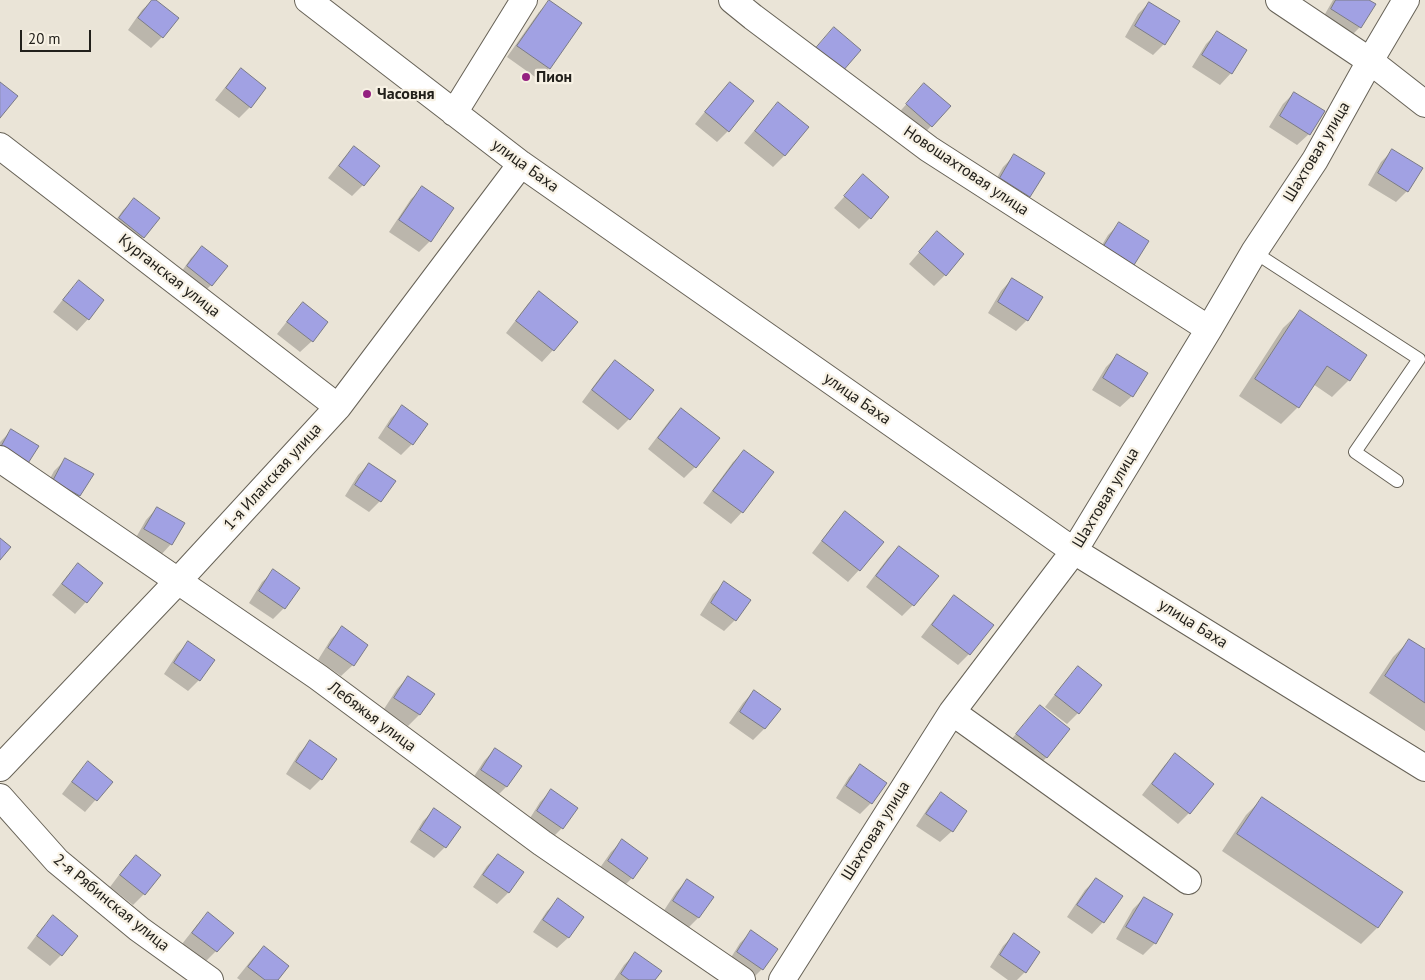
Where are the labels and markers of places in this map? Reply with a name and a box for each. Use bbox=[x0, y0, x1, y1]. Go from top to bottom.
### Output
place label: Пион bbox=[536, 67, 572, 87]
marker: Пион bbox=[520, 71, 532, 83]
place label: Часовня bbox=[377, 84, 435, 104]
marker: Часовня bbox=[361, 88, 373, 100]

